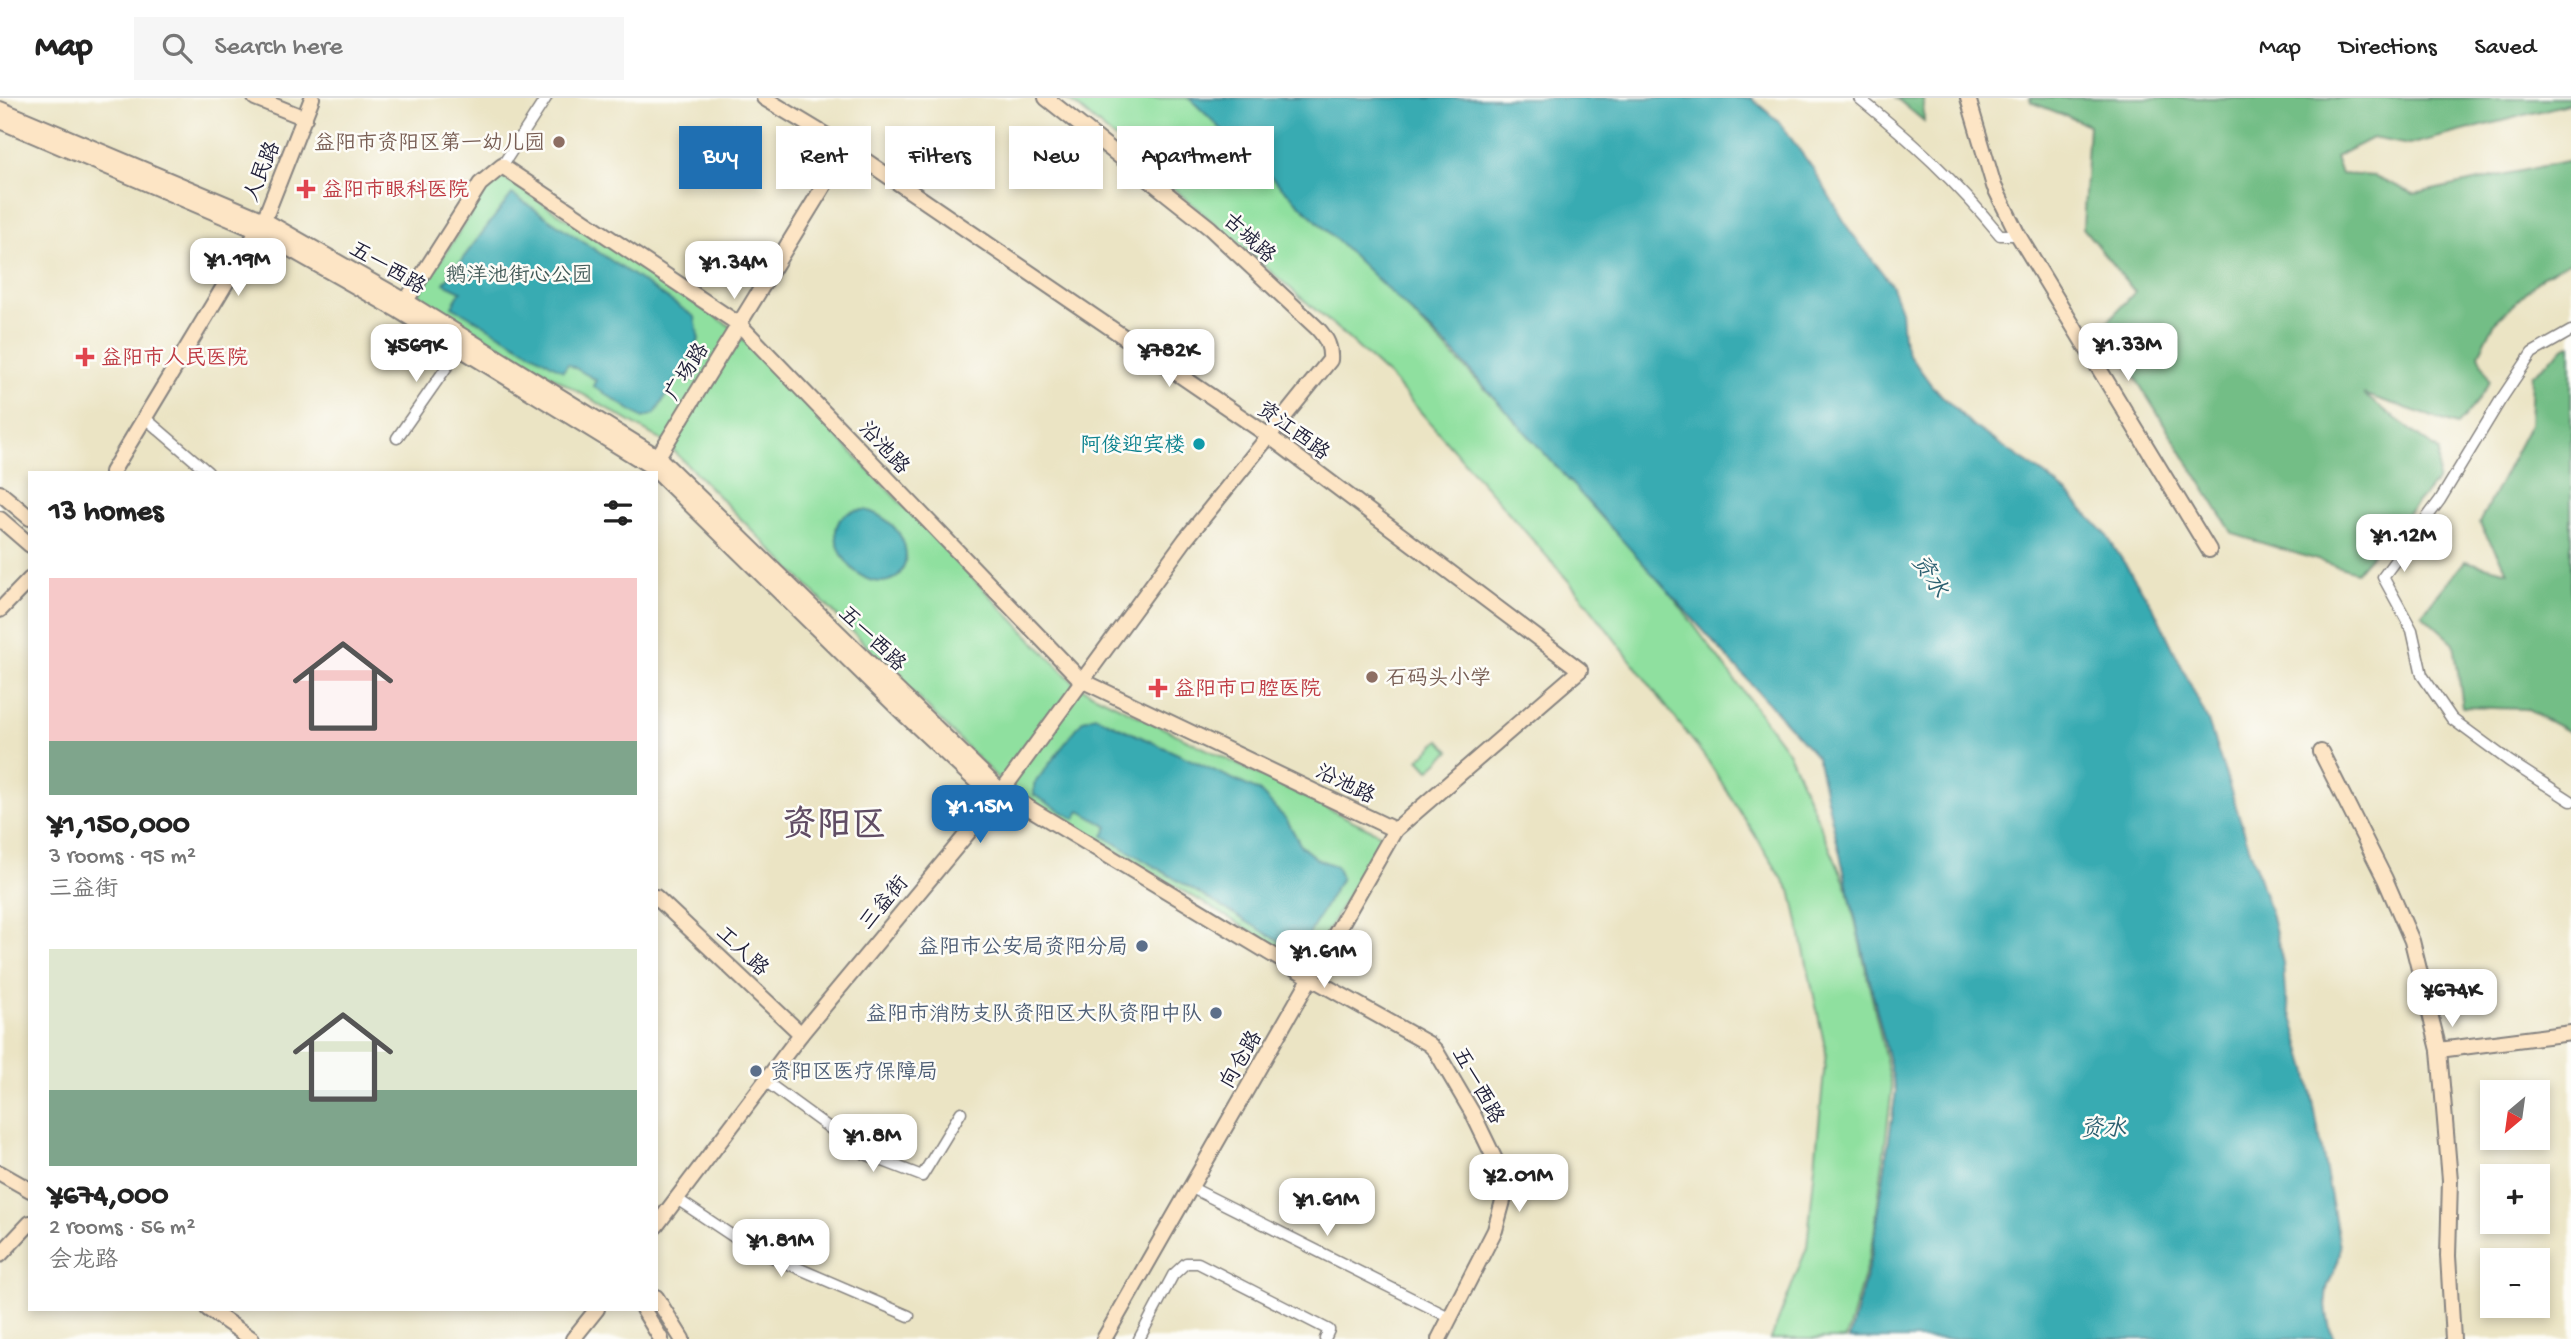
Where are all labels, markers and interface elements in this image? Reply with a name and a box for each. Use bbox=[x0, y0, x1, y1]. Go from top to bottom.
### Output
search box bbox=[134, 17, 624, 80]
text: Map bbox=[35, 29, 92, 67]
icon: search bbox=[158, 29, 196, 67]
text: Search here bbox=[214, 33, 343, 64]
text: Map bbox=[2259, 34, 2301, 63]
text: Directions bbox=[2339, 34, 2437, 63]
text: Saved bbox=[2475, 34, 2536, 63]
chip: Buy bbox=[679, 126, 762, 189]
chip: Rent bbox=[776, 126, 871, 189]
chip: Filters bbox=[885, 126, 995, 189]
chip: New bbox=[1009, 126, 1103, 189]
chip: Apartment bbox=[1117, 126, 1274, 189]
place label: 益阳市资阳区第一幼儿园 bbox=[314, 131, 545, 158]
marker: 益阳市资阳区第一幼儿园 bbox=[551, 134, 567, 150]
street label: 人民路 bbox=[239, 138, 288, 206]
place label: 益阳市眼科医院 bbox=[322, 178, 469, 205]
marker: 益阳市眼科医院 bbox=[296, 179, 316, 199]
street label: 古城路 bbox=[1216, 207, 1281, 270]
street label: 五一西路 bbox=[344, 236, 430, 302]
pin: ¥1.19M bbox=[181, 238, 295, 298]
pin: ¥1.34M bbox=[677, 242, 791, 301]
text: ¥1.19M bbox=[206, 247, 270, 274]
text: ¥1.34M bbox=[701, 250, 767, 277]
park label: 鹅洋池街心公园 bbox=[446, 263, 593, 290]
pin: ¥569K bbox=[367, 324, 465, 384]
pin: ¥1.33M bbox=[2071, 324, 2185, 383]
pin: ¥782K bbox=[1120, 330, 1218, 389]
text: ¥1.33M bbox=[2094, 332, 2162, 359]
text: ¥569K bbox=[387, 333, 445, 360]
street label: 广场路 bbox=[660, 338, 716, 406]
text: ¥782K bbox=[1139, 338, 1199, 365]
place label: 益阳市人民医院 bbox=[101, 346, 248, 373]
marker: 益阳市人民医院 bbox=[75, 347, 95, 367]
street label: 资江西路 bbox=[1251, 396, 1334, 468]
street label: 沿池路 bbox=[852, 416, 915, 481]
place label: 阿俊迎宾楼 bbox=[1080, 433, 1185, 460]
marker: 阿俊迎宾楼 bbox=[1191, 436, 1207, 452]
icon: filters bbox=[599, 494, 637, 532]
text: 13 homes bbox=[49, 496, 163, 531]
pin: ¥1.12M bbox=[2347, 514, 2461, 574]
text: ¥1.12M bbox=[2372, 523, 2436, 550]
water label: 资水 bbox=[1904, 549, 1954, 604]
street label: 五一西路 bbox=[832, 601, 911, 679]
icon: home bbox=[280, 623, 406, 749]
place label: 石码头小学 bbox=[1386, 666, 1491, 693]
marker: 石码头小学 bbox=[1364, 669, 1380, 685]
place label: 益阳市口腔医院 bbox=[1174, 677, 1321, 704]
marker: 益阳市口腔医院 bbox=[1148, 678, 1168, 698]
street label: 沿池路 bbox=[1311, 759, 1379, 811]
pin: ¥1.15M bbox=[923, 786, 1037, 845]
text: ¥1.15M bbox=[948, 794, 1012, 821]
district label: 资阳区 bbox=[781, 805, 887, 849]
text: ¥1,150,000 bbox=[49, 809, 190, 844]
text: 3 rooms · 95 m² bbox=[49, 844, 196, 871]
street label: 三益街 bbox=[855, 871, 916, 936]
text: 三益街 bbox=[49, 877, 118, 904]
street label: 工人路 bbox=[709, 920, 774, 983]
pin: ¥1.61M bbox=[1267, 930, 1381, 990]
place label: 益阳市公安局资阳分局 bbox=[918, 935, 1128, 962]
marker: 益阳市公安局资阳分局 bbox=[1134, 938, 1150, 954]
text: ¥1.61M bbox=[1292, 939, 1356, 966]
pin: ¥674K bbox=[2403, 970, 2501, 1029]
text: ¥674K bbox=[2423, 978, 2481, 1005]
icon: home bbox=[280, 994, 406, 1120]
place label: 益阳市消防支队资阳区大队资阳中队 bbox=[866, 1002, 1202, 1029]
marker: 益阳市消防支队资阳区大队资阳中队 bbox=[1208, 1005, 1224, 1021]
street label: 向仓路 bbox=[1215, 1026, 1270, 1094]
street label: 五一西路 bbox=[1445, 1043, 1509, 1129]
place label: 资阳区医疗保障局 bbox=[770, 1060, 938, 1087]
marker: 资阳区医疗保障局 bbox=[748, 1063, 764, 1079]
north arrow bbox=[2480, 1080, 2550, 1150]
map controls bbox=[2480, 1080, 2550, 1318]
pin: ¥1.8M bbox=[824, 1114, 922, 1174]
water label: 资水 bbox=[2080, 1115, 2127, 1144]
text: ¥1.8M bbox=[845, 1123, 901, 1150]
pin: ¥2.01M bbox=[1462, 1154, 1576, 1214]
text: ¥2.01M bbox=[1485, 1163, 1553, 1190]
button: + bbox=[2480, 1164, 2550, 1234]
pin: ¥1.61M bbox=[1270, 1178, 1384, 1238]
text: ¥674,000 bbox=[49, 1180, 168, 1215]
text: ¥1.61M bbox=[1295, 1187, 1359, 1214]
text: 2 rooms · 56 m² bbox=[49, 1215, 195, 1242]
pin: ¥1.81M bbox=[724, 1220, 838, 1279]
text: ¥1.81M bbox=[748, 1228, 814, 1255]
text: 会龙路 bbox=[49, 1248, 118, 1275]
button: − bbox=[2480, 1248, 2550, 1318]

